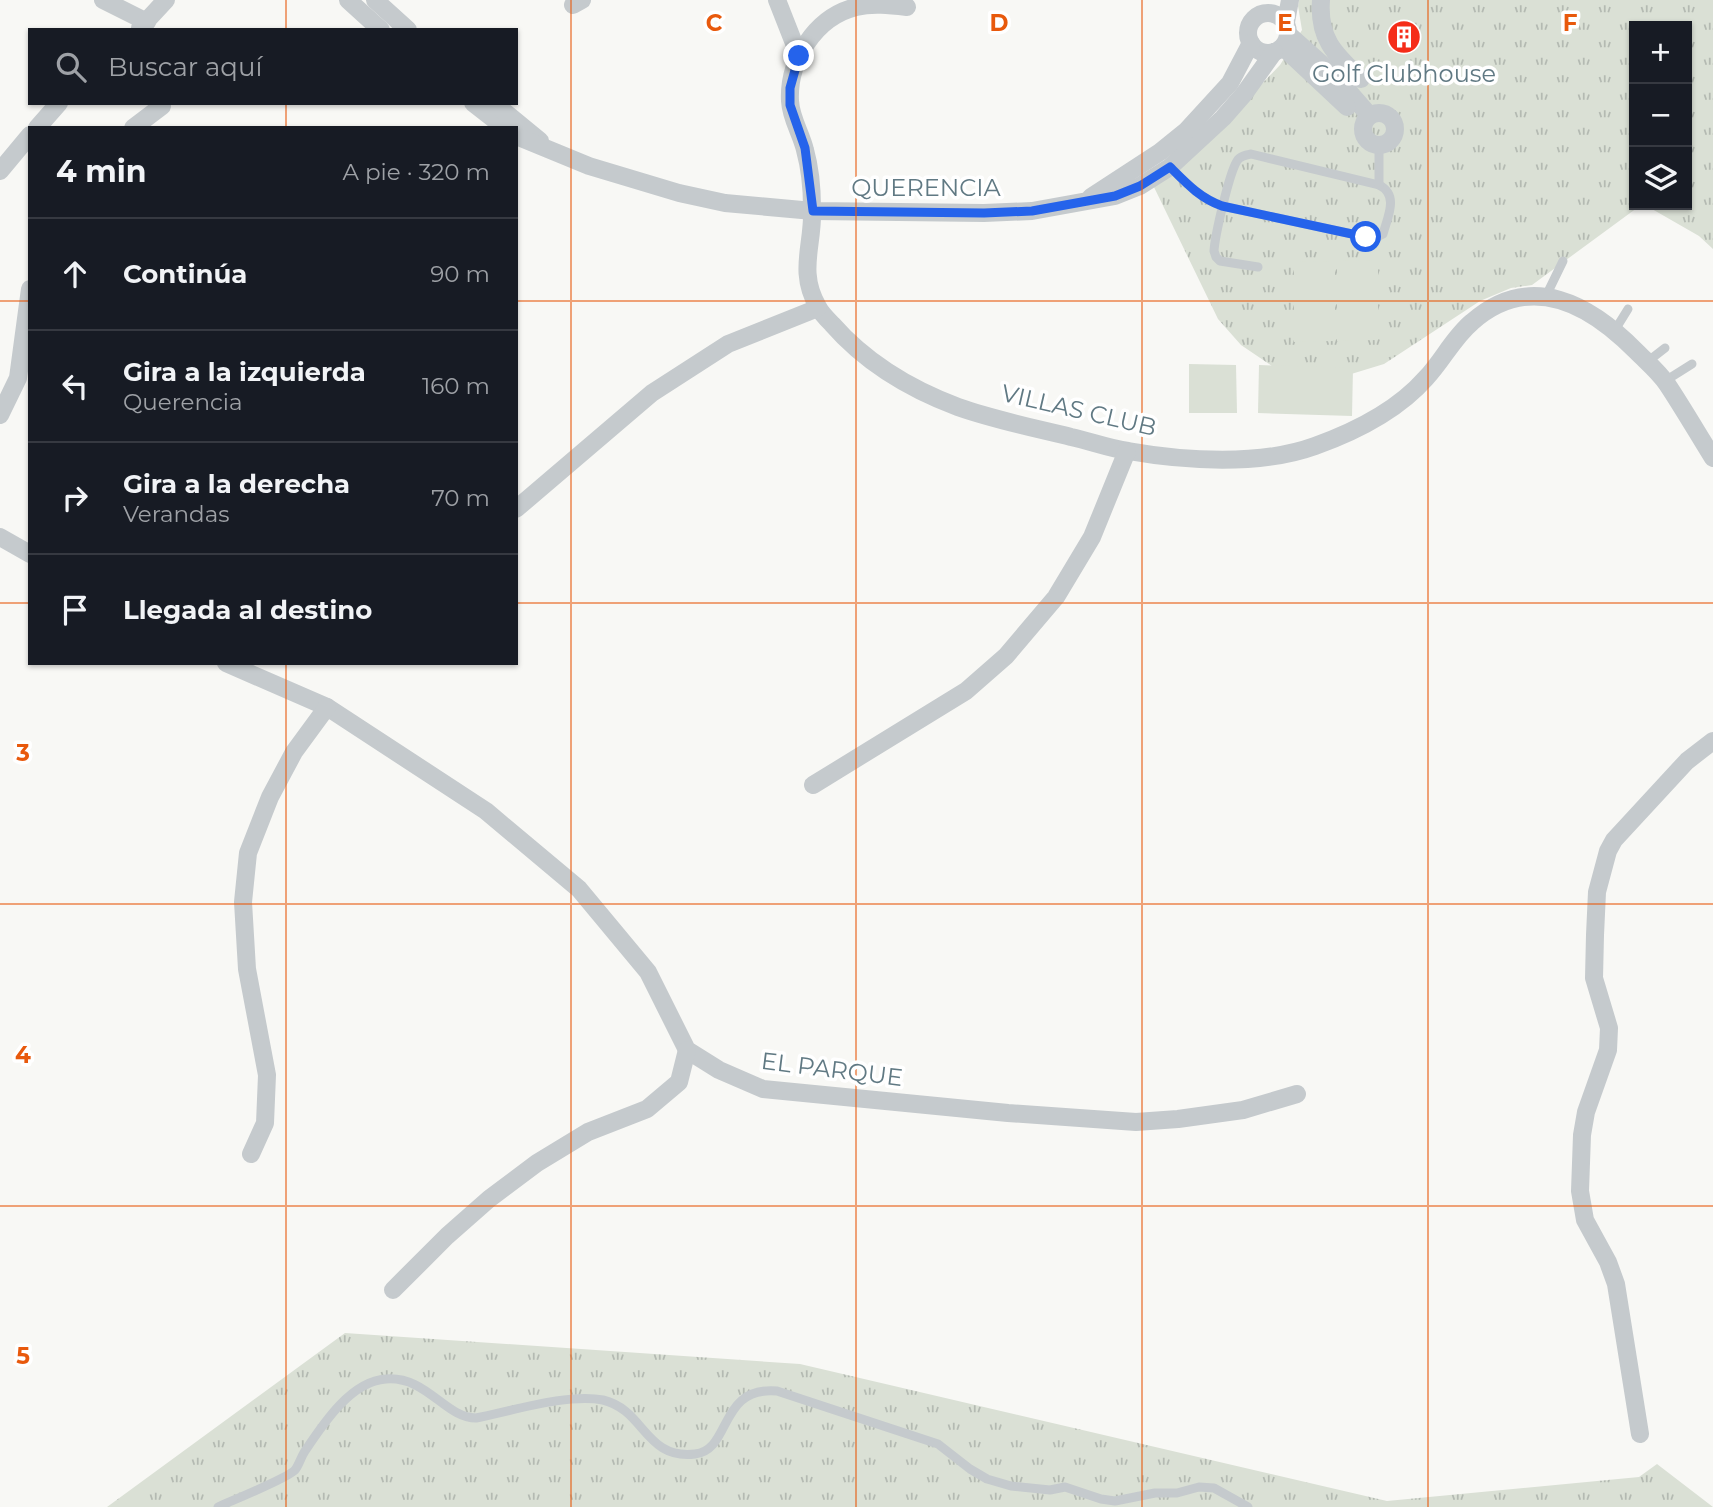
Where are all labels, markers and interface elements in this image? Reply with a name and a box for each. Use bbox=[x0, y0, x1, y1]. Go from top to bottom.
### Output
text: C bbox=[706, 9, 723, 37]
text: D bbox=[990, 9, 1009, 37]
text: E bbox=[1277, 9, 1293, 37]
text: F bbox=[1563, 9, 1578, 37]
building icon: Golf Clubhouse bbox=[1385, 18, 1423, 56]
map controls bbox=[1629, 21, 1692, 210]
button: + bbox=[1629, 21, 1692, 84]
search box bbox=[28, 28, 518, 105]
route end bbox=[783, 40, 814, 71]
icon: search bbox=[52, 48, 90, 86]
text: Buscar aquí bbox=[108, 51, 262, 83]
place label: Golf Clubhouse bbox=[1312, 59, 1496, 88]
button: − bbox=[1629, 84, 1692, 147]
button: layers bbox=[1629, 147, 1692, 210]
text: 4 min bbox=[56, 153, 146, 190]
text: A pie · 320 m bbox=[342, 158, 490, 186]
street label: QUERENCIA bbox=[851, 173, 1002, 202]
route start bbox=[1350, 221, 1381, 252]
icon: ahead bbox=[56, 255, 94, 293]
text: Continúa bbox=[123, 258, 247, 290]
text: 90 m bbox=[430, 260, 490, 288]
text: Gira a la izquierda bbox=[123, 356, 366, 388]
icon: left bbox=[56, 367, 94, 405]
text: 160 m bbox=[422, 372, 490, 400]
street label: VILLAS CLUB bbox=[999, 378, 1159, 442]
text: Querencia bbox=[123, 388, 243, 416]
text: Gira a la derecha bbox=[123, 468, 350, 500]
icon: right bbox=[56, 479, 94, 517]
text: 70 m bbox=[431, 484, 490, 512]
text: Verandas bbox=[123, 500, 229, 528]
icon: arrive bbox=[56, 591, 94, 629]
text: Llegada al destino bbox=[123, 594, 372, 626]
text: 3 bbox=[15, 739, 30, 767]
text: 4 bbox=[15, 1041, 31, 1069]
street label: EL PARQUE bbox=[760, 1046, 904, 1092]
text: 5 bbox=[16, 1342, 30, 1370]

